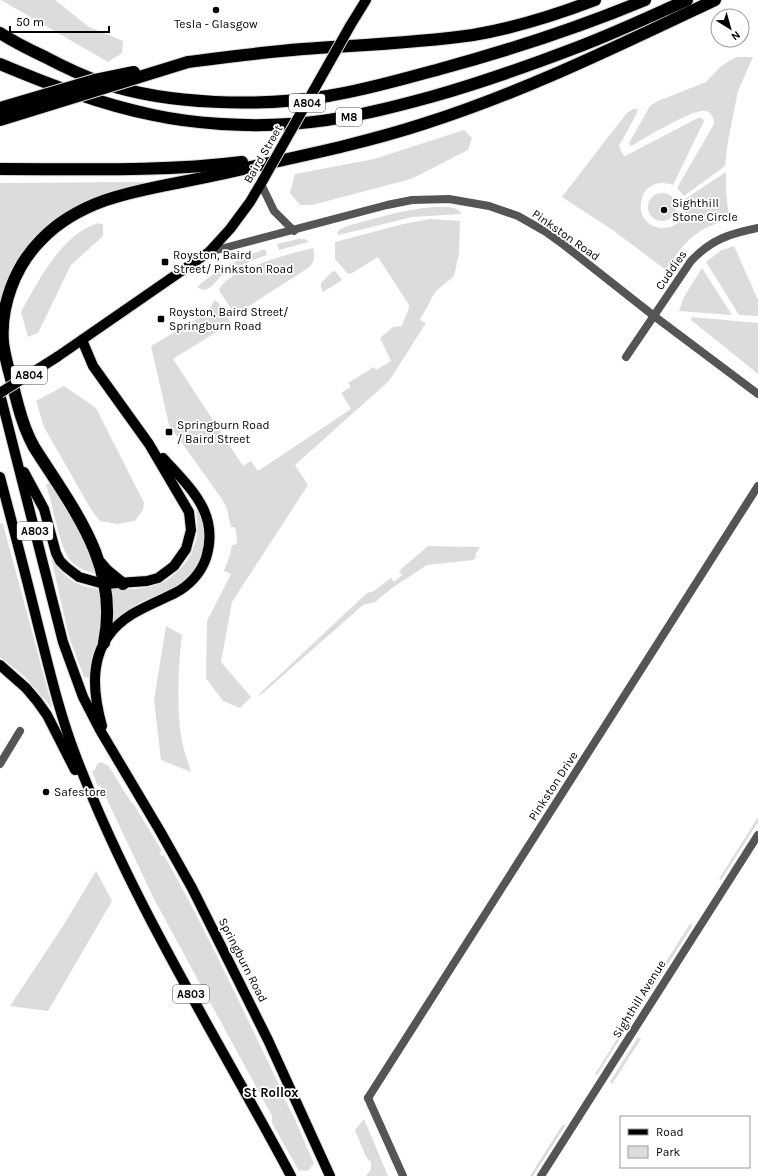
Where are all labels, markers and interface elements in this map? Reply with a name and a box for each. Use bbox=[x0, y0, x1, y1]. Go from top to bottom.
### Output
marker: Tesla - Glasgow bbox=[211, 5, 221, 15]
scale bar bbox=[10, 8, 109, 34]
north arrow bbox=[710, 8, 750, 48]
text: 50 m bbox=[16, 15, 44, 29]
place label: Tesla - Glasgow bbox=[174, 17, 258, 31]
text: N bbox=[729, 28, 743, 43]
road number: A804 bbox=[289, 94, 325, 112]
road number: M8 bbox=[336, 108, 362, 126]
street label: Baird Street bbox=[241, 122, 286, 186]
place label: Sighthill Stone Circle bbox=[672, 196, 738, 224]
marker: Sighthill Stone Circle bbox=[659, 205, 669, 215]
street label: Pinkston Road bbox=[529, 207, 603, 263]
place label: Royston, Baird Street/ Pinkston Road bbox=[173, 248, 293, 276]
street label: Cuddies bbox=[652, 248, 690, 292]
marker: Royston, Baird Street/ Pinkston Road bbox=[160, 257, 170, 267]
place label: Royston, Baird Street/ Springburn Road bbox=[169, 305, 289, 333]
marker: Royston, Baird Street/ Springburn Road bbox=[156, 314, 166, 324]
road number: A804 bbox=[11, 366, 47, 384]
place label: Springburn Road / Baird Street bbox=[177, 418, 270, 446]
marker: Springburn Road / Baird Street bbox=[164, 427, 174, 437]
road number: A803 bbox=[17, 522, 53, 540]
street label: Pinkston Drive bbox=[525, 749, 581, 823]
place label: Safestore bbox=[54, 785, 106, 799]
marker: Safestore bbox=[41, 787, 51, 797]
street label: Springburn Road bbox=[216, 916, 270, 1004]
street label: Sighthill Avenue bbox=[609, 957, 669, 1041]
road number: A803 bbox=[173, 985, 209, 1003]
district label: St Rollox bbox=[244, 1085, 298, 1100]
legend bbox=[620, 1116, 750, 1168]
text: Road bbox=[656, 1125, 684, 1139]
text: Park bbox=[656, 1145, 681, 1159]

